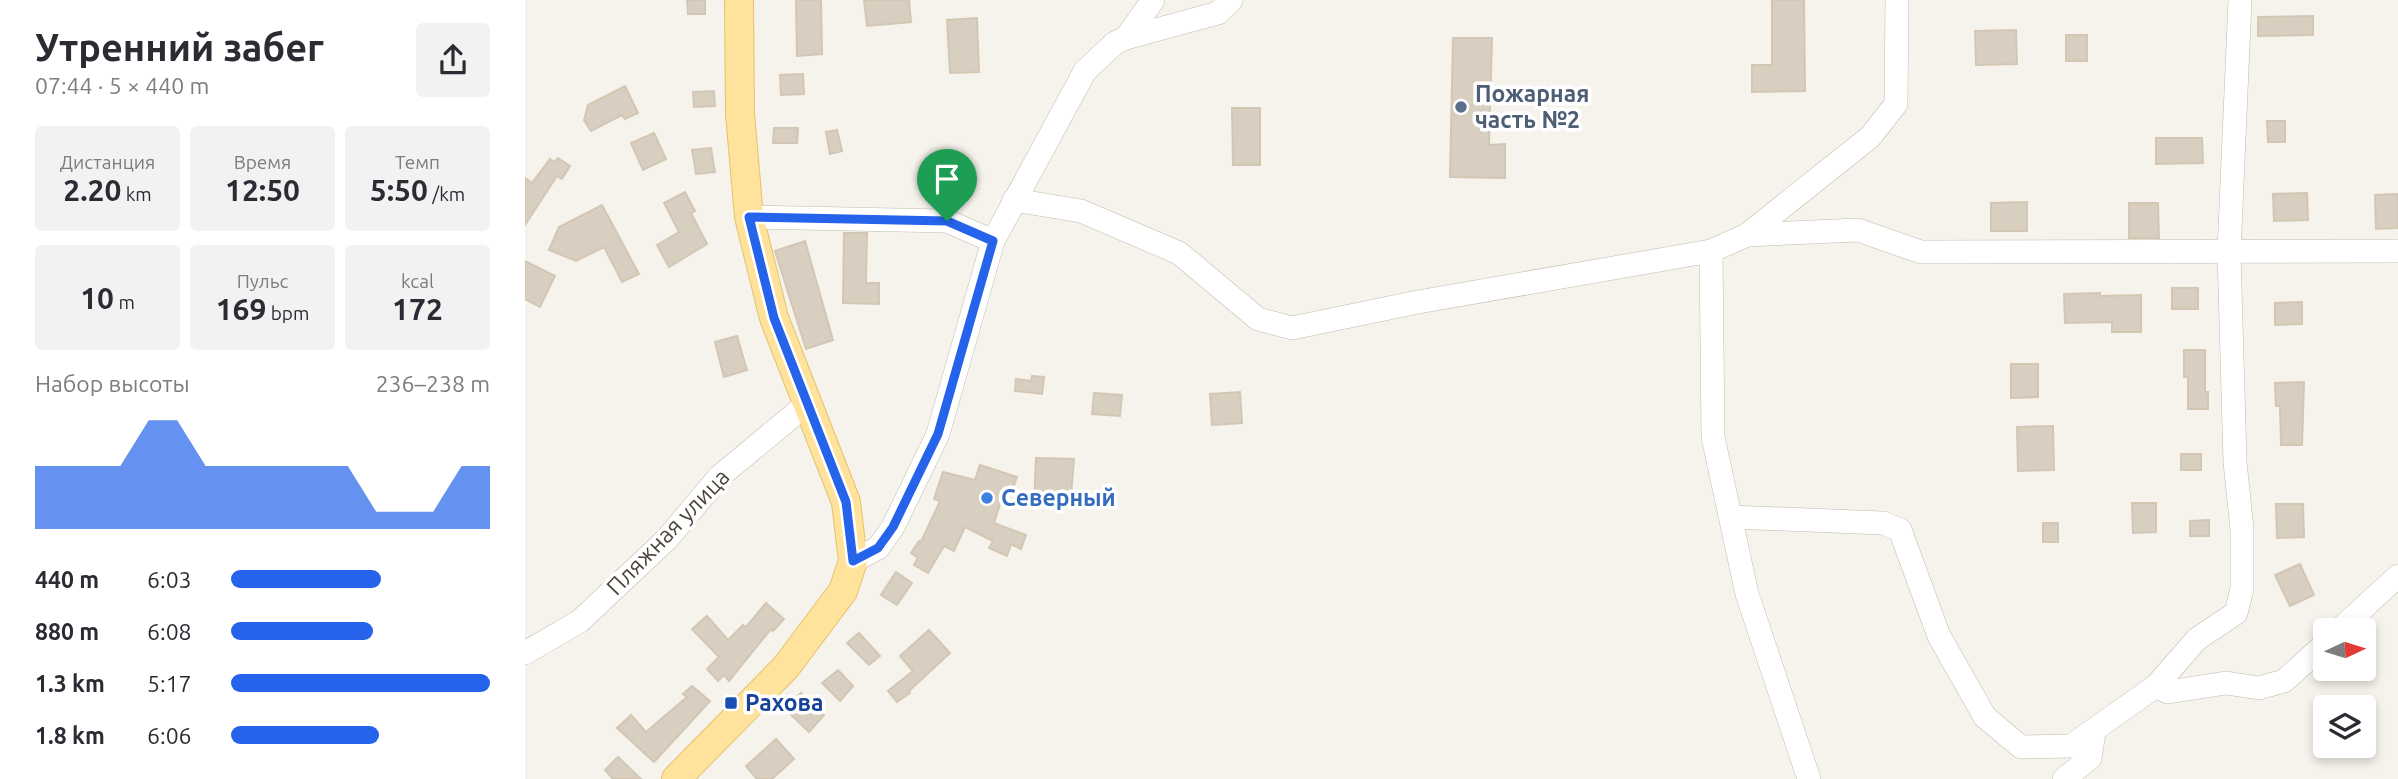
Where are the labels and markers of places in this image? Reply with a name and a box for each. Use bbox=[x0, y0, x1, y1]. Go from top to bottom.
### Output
place label: Пожарная часть №2 bbox=[1475, 81, 1589, 132]
marker: Пожарная часть №2 bbox=[1453, 99, 1469, 115]
pin bbox=[917, 149, 977, 221]
place label: Северный bbox=[1001, 485, 1116, 510]
marker: Северный bbox=[979, 490, 995, 506]
place label: Рахова bbox=[745, 690, 823, 715]
marker: Рахова bbox=[723, 695, 739, 711]

